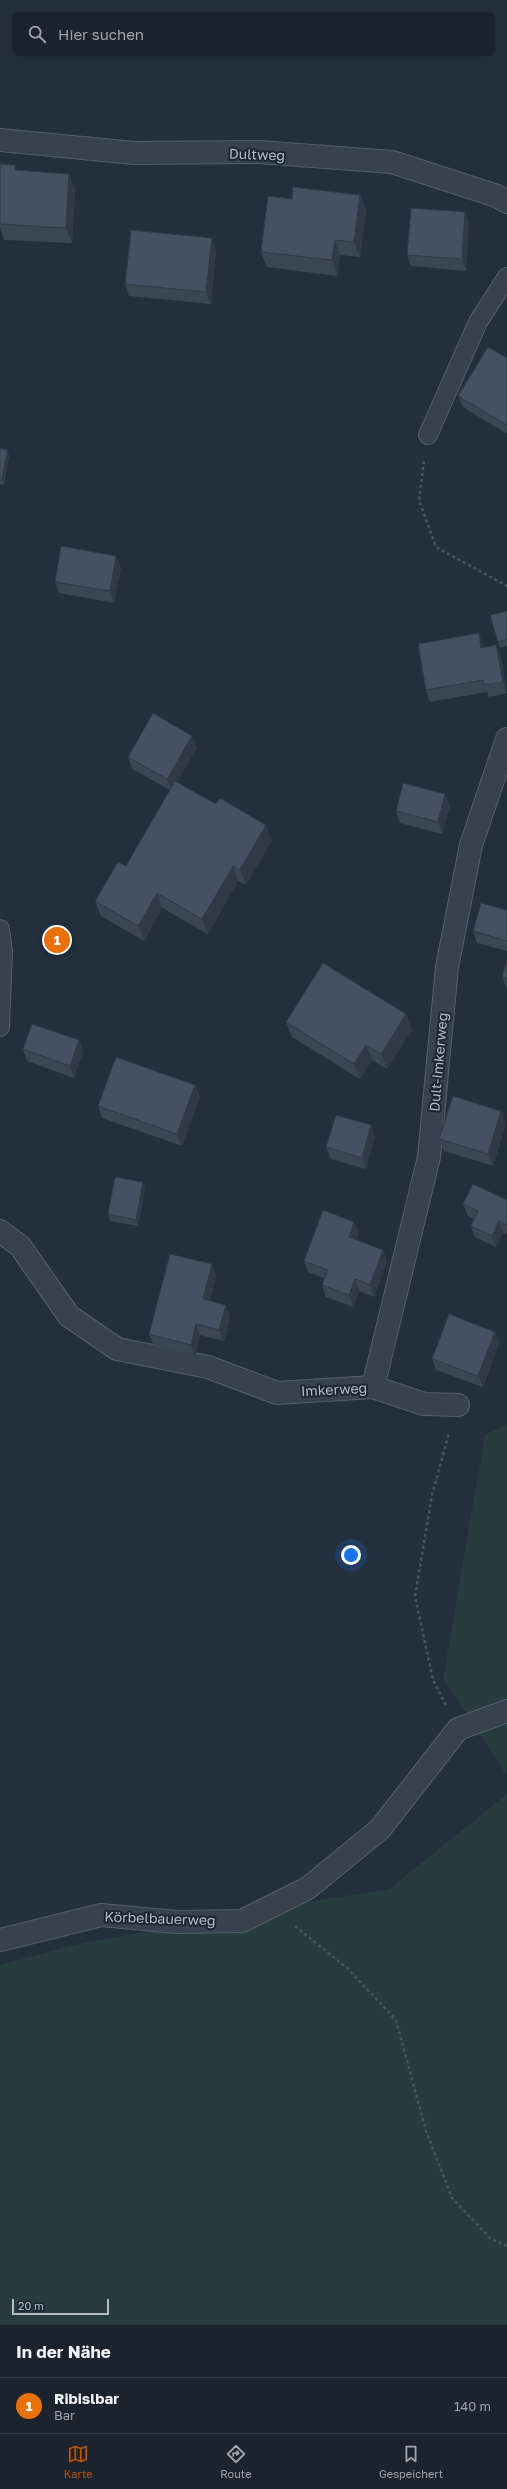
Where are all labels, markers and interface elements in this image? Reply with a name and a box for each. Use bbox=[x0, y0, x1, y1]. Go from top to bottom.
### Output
search box bbox=[12, 12, 495, 56]
icon: search bbox=[26, 23, 48, 45]
text: Hier suchen bbox=[58, 25, 144, 43]
street label: Dultweg bbox=[229, 145, 285, 163]
pin: 1 bbox=[44, 925, 70, 955]
street label: Dult-Imkerweg bbox=[425, 1012, 451, 1112]
street label: Imkerweg bbox=[300, 1379, 368, 1399]
your location bbox=[341, 1545, 361, 1565]
street label: Körbelbauerweg bbox=[104, 1908, 216, 1928]
scale bar bbox=[12, 2297, 109, 2316]
text: 20 m bbox=[18, 2299, 44, 2312]
text: In der Nähe bbox=[16, 2341, 111, 2362]
text: Ribislbar bbox=[54, 2389, 119, 2407]
text: 1 bbox=[26, 2398, 32, 2414]
text: 140 m bbox=[454, 2398, 491, 2414]
text: Bar bbox=[54, 2407, 75, 2423]
tab: Karte bbox=[64, 2443, 93, 2480]
tab: Route bbox=[220, 2443, 252, 2480]
tab: Gespeichert bbox=[379, 2443, 443, 2480]

